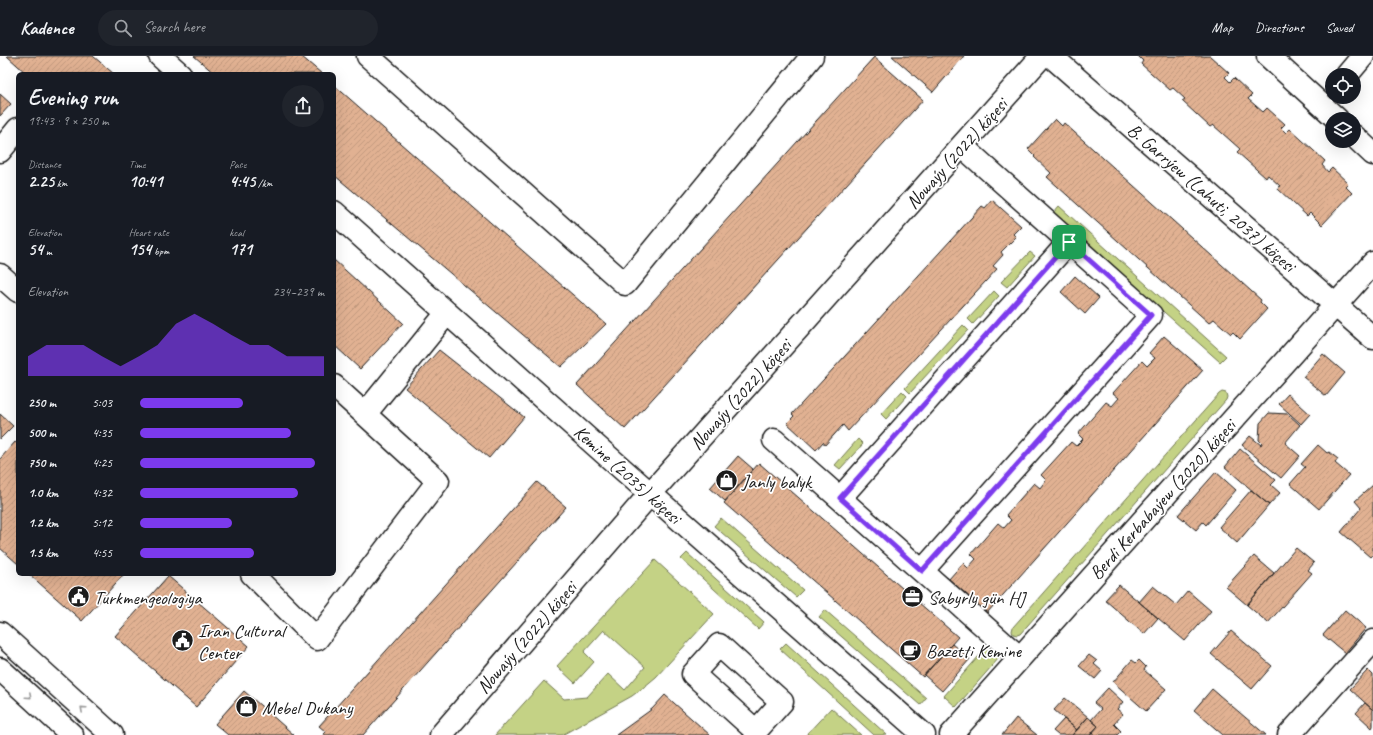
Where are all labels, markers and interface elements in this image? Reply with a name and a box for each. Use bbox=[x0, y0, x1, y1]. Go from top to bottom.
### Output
search box bbox=[98, 10, 378, 46]
text: Kadence bbox=[20, 16, 74, 40]
icon: search bbox=[112, 17, 134, 39]
text: Search here bbox=[144, 18, 205, 37]
text: Map bbox=[1212, 19, 1233, 36]
text: Directions bbox=[1255, 19, 1304, 36]
text: Saved bbox=[1326, 19, 1353, 36]
map controls bbox=[1325, 68, 1361, 148]
button: locate bbox=[1325, 68, 1361, 104]
text: Evening run bbox=[28, 84, 118, 112]
button: share bbox=[282, 85, 324, 127]
street label: Nowaýy (2022) köçesi bbox=[901, 91, 1014, 214]
button: layers bbox=[1325, 112, 1361, 148]
text: 19:43 · 9 × 250 m bbox=[28, 113, 109, 129]
street label: B. Garrýew (Lahuti, 2037) köçesi bbox=[1122, 118, 1302, 279]
text: Distance bbox=[28, 157, 61, 171]
text: Time bbox=[129, 157, 146, 171]
text: Pace bbox=[229, 157, 246, 171]
text: 2.25 bbox=[28, 171, 54, 192]
text: 10:41 bbox=[129, 171, 163, 192]
text: 4:45 bbox=[229, 171, 255, 192]
text: km bbox=[54, 176, 67, 190]
text: /km bbox=[255, 176, 272, 190]
text: Elevation bbox=[28, 225, 62, 239]
text: Heart rate bbox=[129, 225, 169, 239]
text: kcal bbox=[229, 225, 244, 239]
pin bbox=[1052, 225, 1086, 259]
icon: arrive bbox=[1058, 231, 1080, 253]
text: 54 bbox=[28, 239, 43, 260]
text: 154 bbox=[129, 239, 151, 260]
text: 171 bbox=[229, 239, 252, 260]
text: m bbox=[43, 244, 52, 258]
text: bpm bbox=[151, 244, 169, 258]
text: Elevation bbox=[28, 284, 68, 300]
text: 234–239 m bbox=[273, 284, 324, 300]
street label: Nowaýy (2022) köçesi bbox=[685, 332, 798, 455]
text: 250 m bbox=[28, 395, 56, 411]
text: 5:03 bbox=[92, 395, 112, 411]
street label: Berdi Kerbabaýew (2020) köçesi bbox=[1084, 413, 1243, 585]
street label: Kemine (2035) köçesi bbox=[569, 420, 688, 531]
text: 500 m bbox=[28, 425, 56, 441]
text: 4:35 bbox=[92, 425, 112, 441]
text: 750 m bbox=[28, 455, 56, 471]
text: 4:25 bbox=[92, 455, 112, 471]
shop icon: Janly balyk bbox=[714, 468, 740, 494]
place label: Janly balyk bbox=[741, 470, 813, 494]
text: 1.0 km bbox=[28, 485, 58, 501]
text: 4:32 bbox=[92, 485, 112, 501]
text: 1.2 km bbox=[28, 515, 58, 531]
text: 5:12 bbox=[92, 515, 112, 531]
text: 1.5 km bbox=[28, 545, 58, 561]
text: 4:55 bbox=[92, 545, 112, 561]
street label: Nowaýy (2022) köçesi bbox=[471, 575, 584, 699]
public building icon: Turkmengeologiya bbox=[66, 584, 92, 610]
office icon: Sabyrly gün HJ bbox=[899, 584, 925, 610]
place label: Turkmengeologiya bbox=[94, 586, 203, 610]
place label: Sabyrly gün HJ bbox=[928, 586, 1028, 610]
place label: Iran Cultural Center bbox=[198, 619, 288, 665]
public building icon: Iran Cultural Center bbox=[169, 628, 195, 654]
cafe icon: Bazetti Kemine bbox=[898, 637, 924, 663]
place label: Bazetti Kemine bbox=[926, 639, 1023, 663]
one-way arrow bbox=[24, 691, 32, 698]
shop icon: Mebel Dukany bbox=[233, 694, 259, 720]
place label: Mebel Dukany bbox=[262, 696, 354, 720]
one-way arrow bbox=[80, 706, 88, 713]

